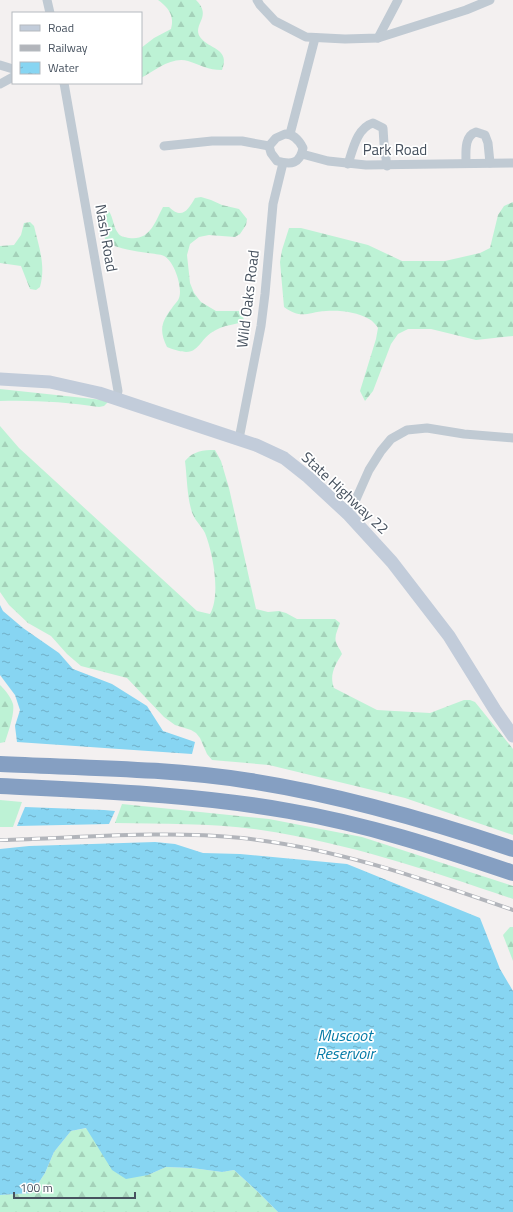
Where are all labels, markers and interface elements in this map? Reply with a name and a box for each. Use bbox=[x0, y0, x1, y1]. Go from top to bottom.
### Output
legend bbox=[12, 12, 142, 84]
text: Road bbox=[48, 18, 74, 37]
text: Railway bbox=[48, 38, 88, 57]
text: Water bbox=[48, 58, 79, 77]
street label: Park Road bbox=[363, 138, 427, 161]
street label: Nash Road bbox=[89, 202, 124, 274]
street label: Wild Oaks Road bbox=[230, 249, 265, 349]
street label: State Highway 22 bbox=[296, 446, 394, 539]
water label: Muscoot Reservoir bbox=[316, 1023, 376, 1065]
scale bar bbox=[14, 1174, 135, 1200]
text: 100 m bbox=[20, 1178, 53, 1197]

